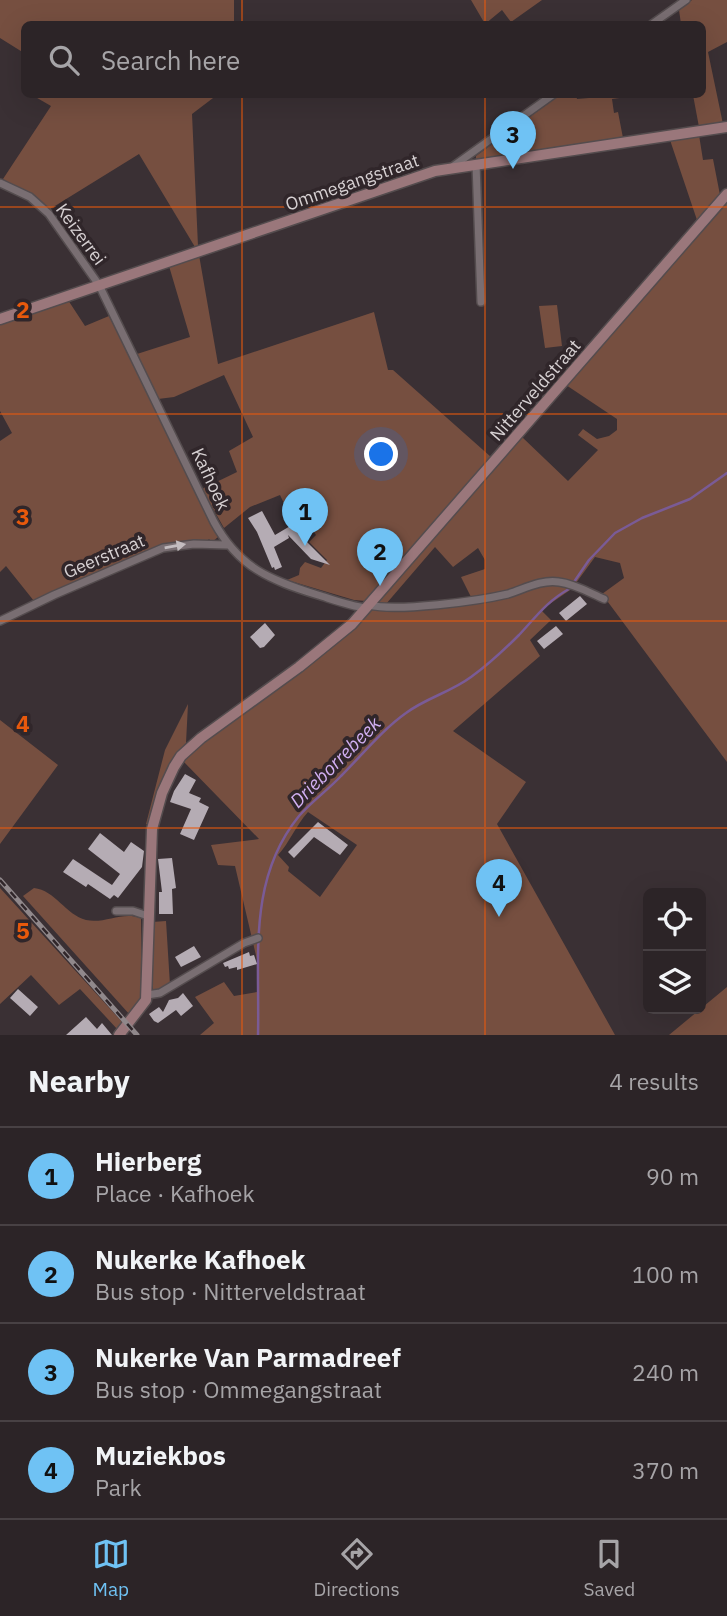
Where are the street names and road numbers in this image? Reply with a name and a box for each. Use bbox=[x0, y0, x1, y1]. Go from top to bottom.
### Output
street label: Ommegangstraat bbox=[282, 148, 422, 216]
street label: Keizerrei bbox=[51, 199, 111, 269]
street label: Nitterveldstraat bbox=[485, 334, 585, 446]
street label: Kafhoek bbox=[187, 444, 236, 514]
street label: Geerstraat bbox=[60, 529, 148, 583]

